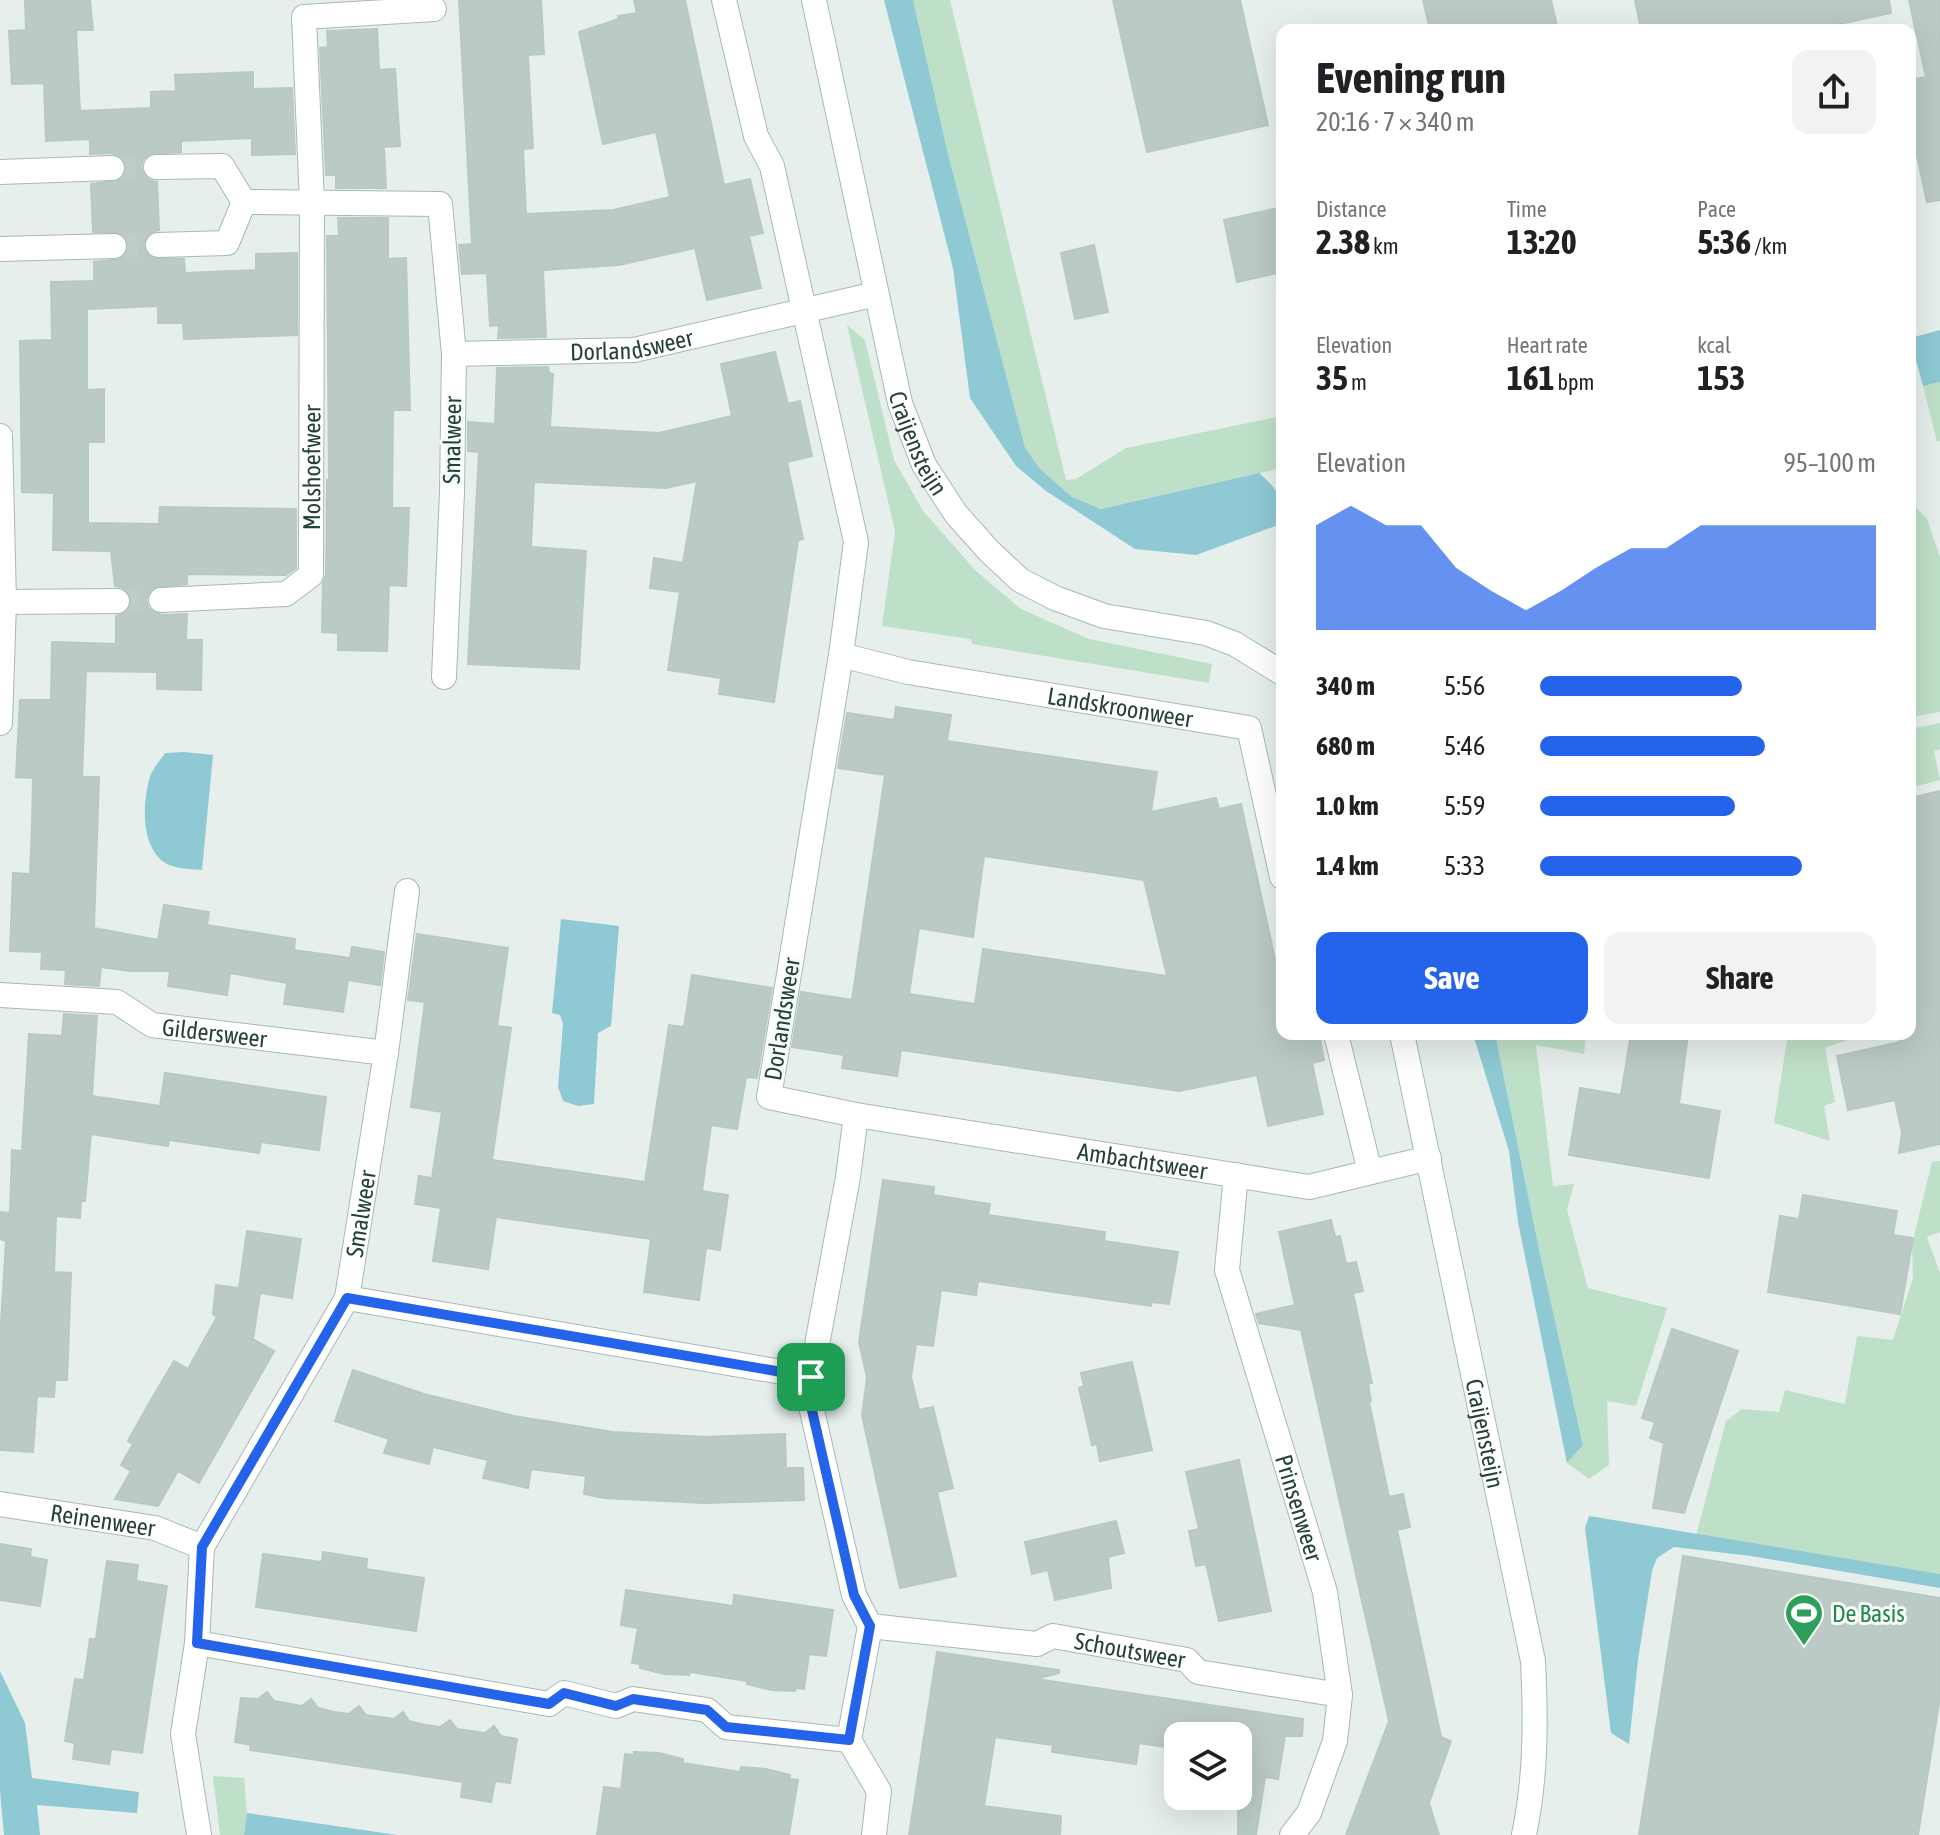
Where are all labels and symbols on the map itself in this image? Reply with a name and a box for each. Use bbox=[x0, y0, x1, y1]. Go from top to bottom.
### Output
street label: Dorlandsweer bbox=[570, 323, 696, 365]
street label: Craijensteijn bbox=[884, 389, 953, 500]
street label: Smalweer bbox=[438, 395, 466, 484]
street label: Molshoefweer bbox=[298, 404, 325, 530]
street label: Landskroonweer bbox=[1045, 682, 1196, 732]
street label: Dorlandsweer bbox=[759, 955, 805, 1082]
street label: Gildersweer bbox=[161, 1013, 269, 1052]
street label: Ambachtsweer bbox=[1076, 1137, 1210, 1184]
street label: Smalweer bbox=[340, 1167, 381, 1259]
pin bbox=[777, 1343, 845, 1411]
street label: Craijensteijn bbox=[1461, 1376, 1510, 1490]
street label: Prinsenweer bbox=[1270, 1451, 1329, 1565]
street label: Reinenweer bbox=[49, 1499, 158, 1541]
sports icon: De Basis bbox=[1783, 1592, 1825, 1647]
place label: De Basis bbox=[1832, 1600, 1905, 1627]
street label: Schoutsweer bbox=[1073, 1627, 1188, 1673]

